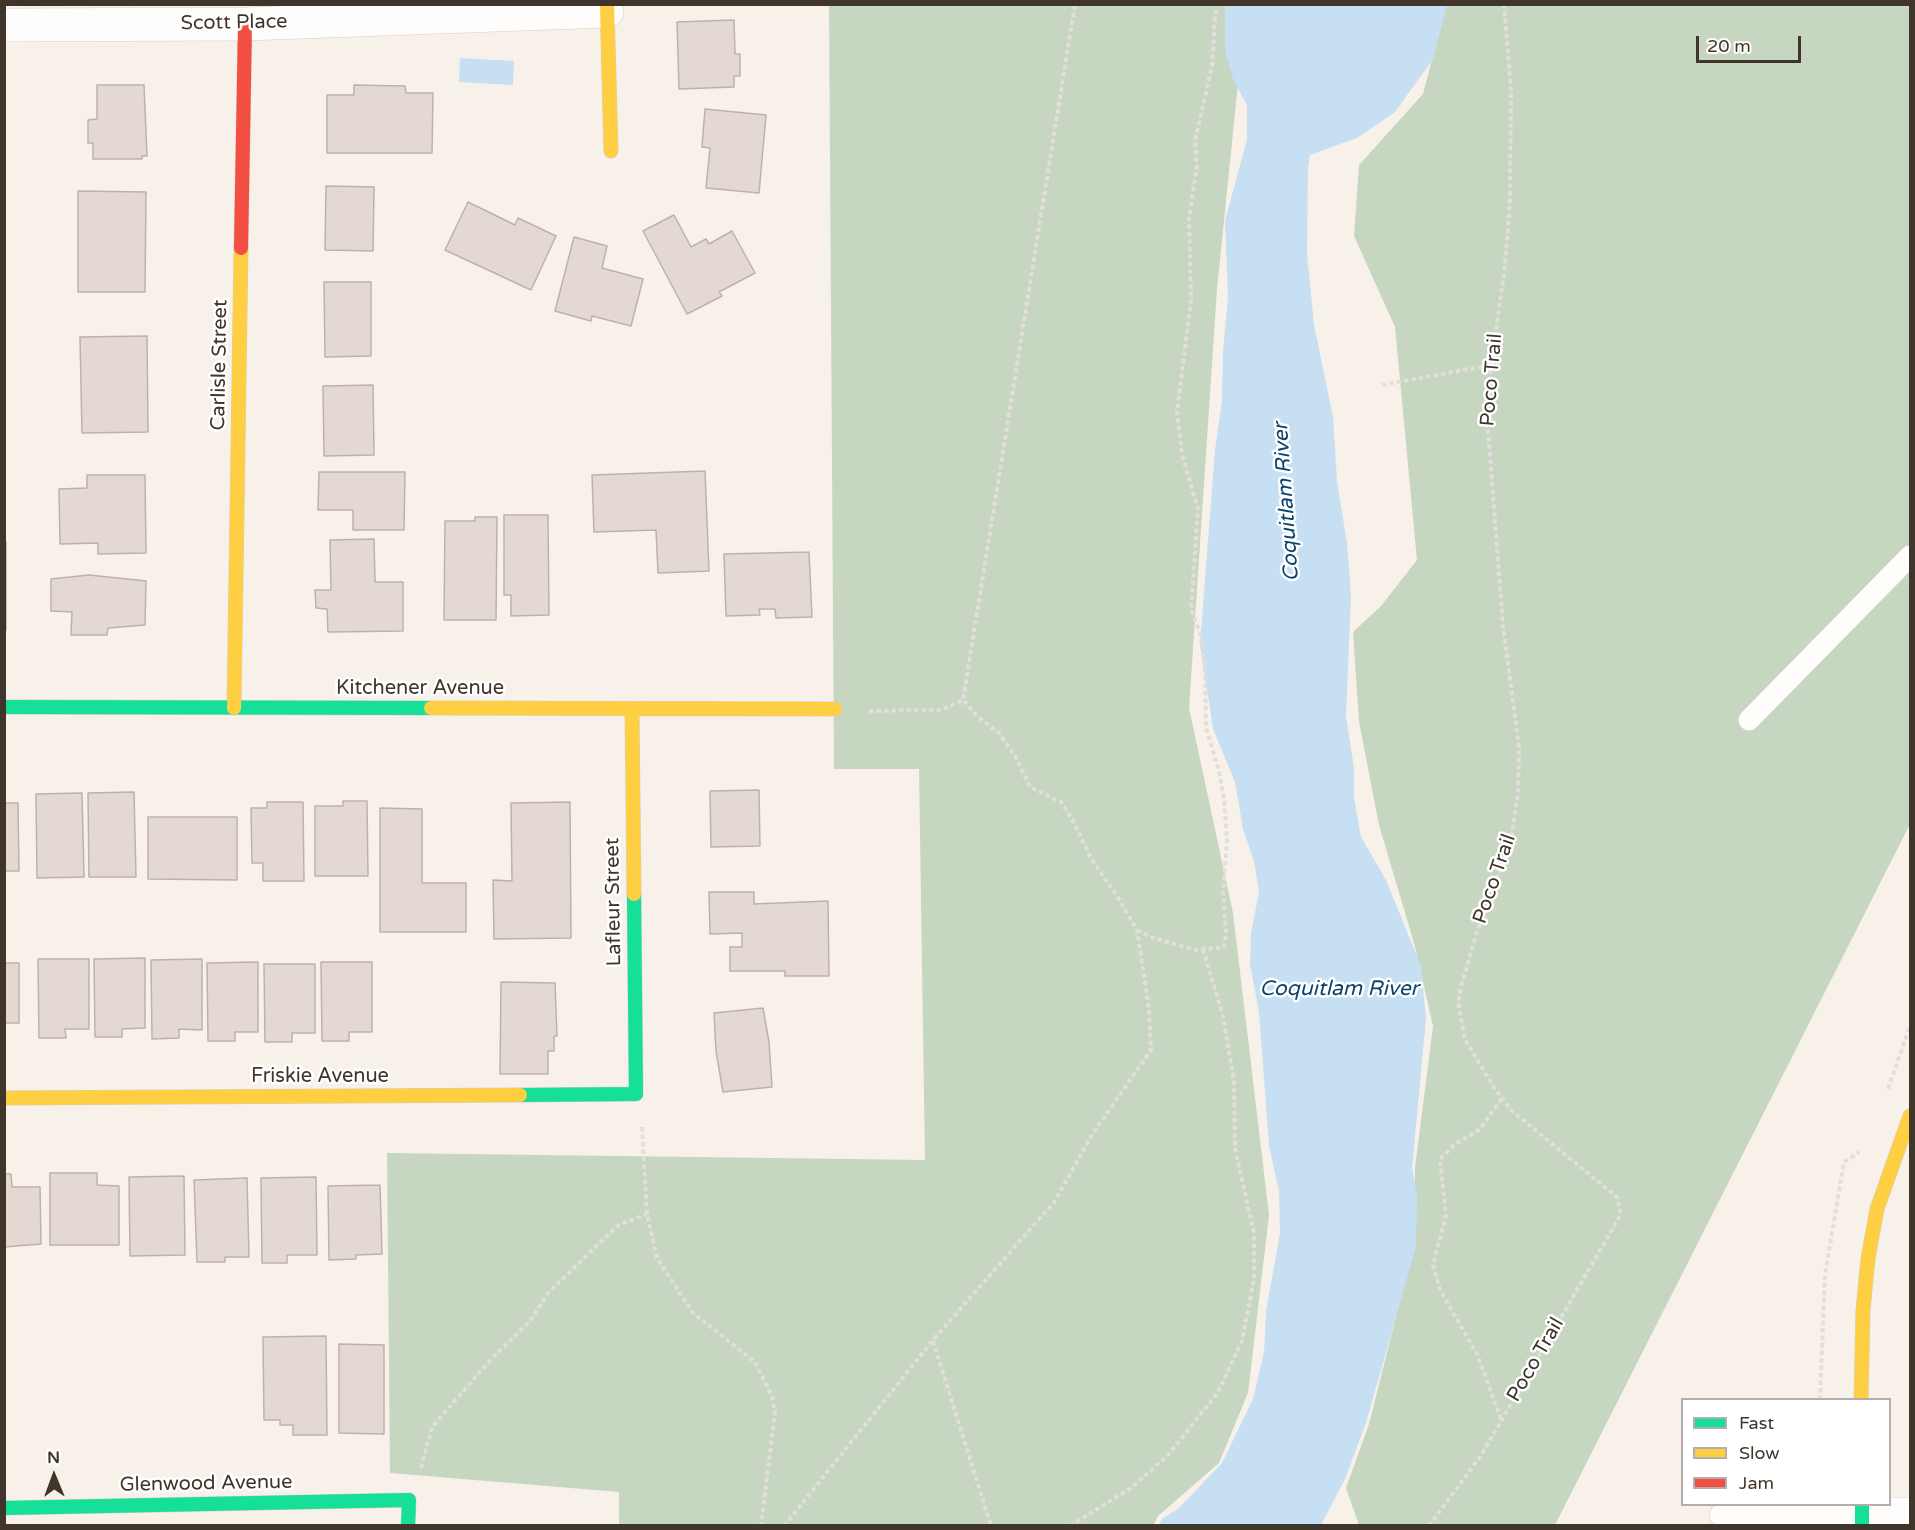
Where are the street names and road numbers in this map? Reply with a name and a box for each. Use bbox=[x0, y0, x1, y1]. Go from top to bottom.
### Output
street label: Scott Place bbox=[180, 10, 288, 36]
street label: Carlisle Street bbox=[207, 299, 233, 431]
street label: Poco Trail bbox=[1476, 333, 1508, 427]
street label: Kitchener Avenue bbox=[336, 677, 504, 701]
street label: Poco Trail bbox=[1468, 831, 1522, 927]
street label: Lafleur Street bbox=[601, 837, 627, 967]
street label: Friskie Avenue bbox=[251, 1065, 389, 1089]
street label: Poco Trail bbox=[1502, 1314, 1570, 1406]
street label: Glenwood Avenue bbox=[119, 1470, 293, 1498]

